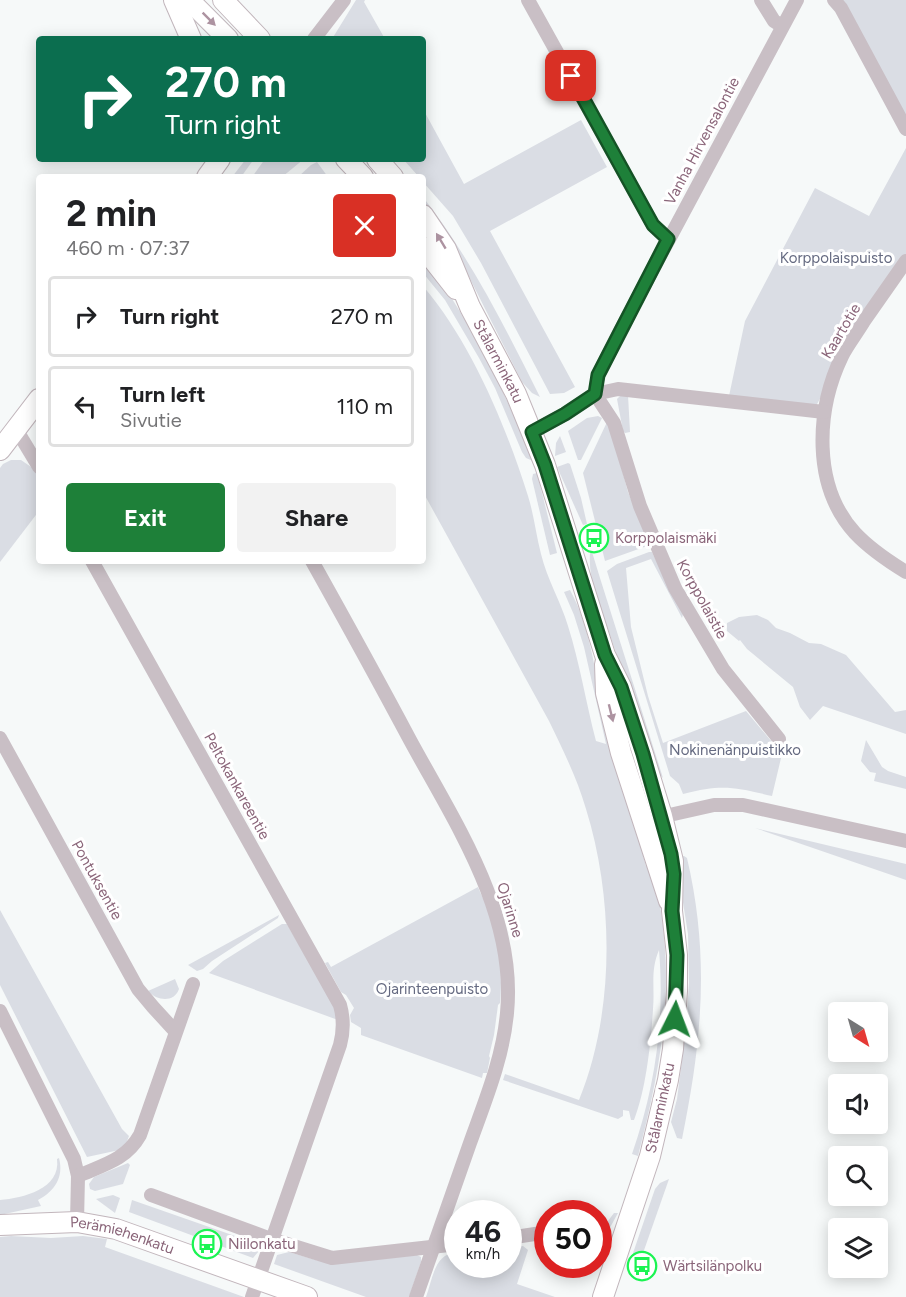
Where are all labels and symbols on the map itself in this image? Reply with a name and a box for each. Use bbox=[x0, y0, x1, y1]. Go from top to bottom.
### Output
one-way arrow bbox=[201, 12, 215, 26]
pin bbox=[545, 50, 596, 101]
street label: Vanha Hirvensalontie bbox=[661, 74, 743, 208]
one-way arrow bbox=[435, 232, 446, 249]
park label: Korppolaispuisto bbox=[780, 249, 893, 267]
street label: Kaartotie bbox=[818, 300, 864, 362]
street label: Stålarminkatu bbox=[469, 316, 528, 406]
bus stop icon: Korppolaismäki bbox=[578, 522, 610, 554]
place label: Korppolaismäki bbox=[615, 529, 717, 547]
street label: Korppolaistie bbox=[673, 556, 731, 642]
one-way arrow bbox=[606, 704, 616, 722]
street label: Peltokankareentie bbox=[200, 729, 274, 843]
park label: Nokinenänpuistikko bbox=[669, 741, 801, 759]
street label: Pontuksentie bbox=[68, 837, 126, 923]
street label: Ojarinne bbox=[493, 880, 527, 940]
park label: Ojarinteenpuisto bbox=[376, 980, 489, 998]
position arrow bbox=[643, 987, 707, 1051]
north arrow bbox=[828, 1002, 888, 1062]
street label: Stålarminkatu bbox=[642, 1061, 678, 1155]
speed limit sign: 50 bbox=[534, 1200, 612, 1278]
street label: Perämiehenkatu bbox=[70, 1213, 177, 1258]
bus stop icon: Niilonkatu bbox=[191, 1228, 223, 1260]
place label: Niilonkatu bbox=[228, 1235, 296, 1253]
bus stop icon: Wärtsilänpolku bbox=[626, 1250, 658, 1282]
place label: Wärtsilänpolku bbox=[663, 1257, 762, 1275]

